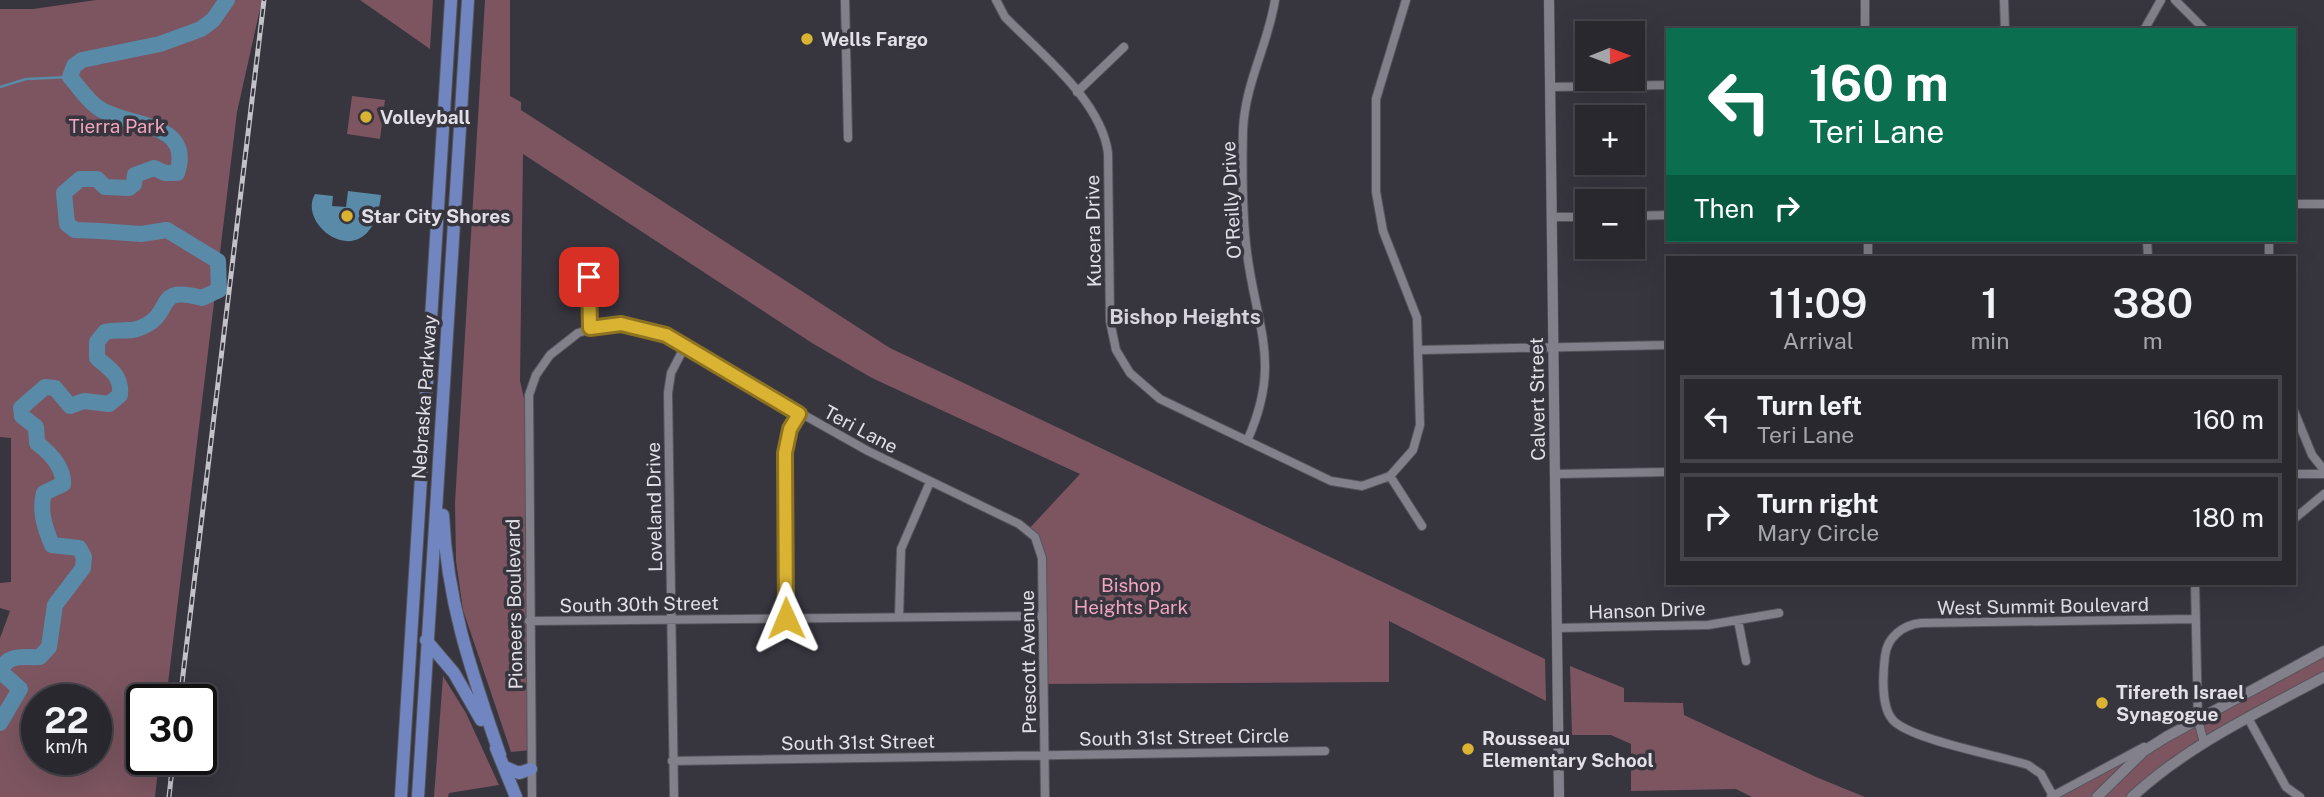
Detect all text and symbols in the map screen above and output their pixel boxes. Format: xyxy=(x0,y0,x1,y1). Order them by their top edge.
north arrow xyxy=(1575,21,1645,91)
map controls xyxy=(1575,21,1645,259)
place label: Wells Fargo xyxy=(821,28,928,50)
marker: Wells Fargo xyxy=(799,31,815,47)
text: 160 m xyxy=(1809,54,1949,112)
icon: left xyxy=(1694,56,1785,147)
button: + xyxy=(1575,105,1645,175)
place label: Volleyball xyxy=(380,106,471,128)
marker: Volleyball xyxy=(358,109,374,125)
text: Teri Lane xyxy=(1809,113,1944,150)
park label: Tierra Park xyxy=(69,115,166,137)
street label: O'Reilly Drive xyxy=(1217,141,1245,259)
street label: Kucera Drive xyxy=(1081,175,1105,287)
button: − xyxy=(1575,189,1645,259)
icon: right xyxy=(1768,189,1806,227)
text: Then xyxy=(1694,193,1754,224)
place label: Star City Shores xyxy=(361,205,510,227)
marker: Star City Shores xyxy=(339,208,355,224)
pin xyxy=(559,247,619,307)
icon: arrive xyxy=(570,258,608,296)
text: 11:09 xyxy=(1769,278,1868,327)
text: 1 xyxy=(1981,278,1999,327)
text: 380 xyxy=(2112,278,2193,327)
district label: Bishop Heights xyxy=(1109,304,1261,329)
street label: Nebraska Parkway xyxy=(407,314,441,480)
text: Arrival xyxy=(1783,327,1854,354)
text: min xyxy=(1970,327,2009,354)
text: m xyxy=(2143,327,2163,354)
street label: Calvert Street xyxy=(1525,337,1549,461)
text: Turn left xyxy=(1757,390,1862,421)
street label: Teri Lane xyxy=(820,400,902,458)
icon: left xyxy=(1698,400,1736,438)
text: 160 m xyxy=(2193,404,2264,435)
text: Teri Lane xyxy=(1757,421,1854,448)
street label: Loveland Drive xyxy=(642,442,666,572)
text: Turn right xyxy=(1757,488,1879,519)
icon: right xyxy=(1698,498,1736,536)
text: 180 m xyxy=(2192,502,2264,533)
street label: Pioneers Boulevard xyxy=(502,519,526,689)
text: Mary Circle xyxy=(1757,519,1879,546)
park label: Bishop Heights Park xyxy=(1074,574,1188,618)
position arrow xyxy=(749,581,823,655)
street label: Prescott Avenue xyxy=(1016,590,1040,734)
street label: South 30th Street xyxy=(559,592,719,616)
street label: West Summit Boulevard xyxy=(1937,593,2149,619)
street label: Hanson Drive xyxy=(1588,597,1706,623)
place label: Tifereth Israel Synagogue xyxy=(2116,681,2245,725)
speed limit sign: 30 xyxy=(126,684,217,775)
marker: Tifereth Israel Synagogue xyxy=(2094,695,2110,711)
text: 22 xyxy=(44,700,89,741)
street label: South 31st Street Circle xyxy=(1079,724,1289,750)
place label: Rousseau Elementary School xyxy=(1482,727,1654,771)
street label: South 31st Street xyxy=(781,730,935,754)
text: km/h xyxy=(45,736,88,757)
marker: Rousseau Elementary School xyxy=(1460,741,1476,757)

